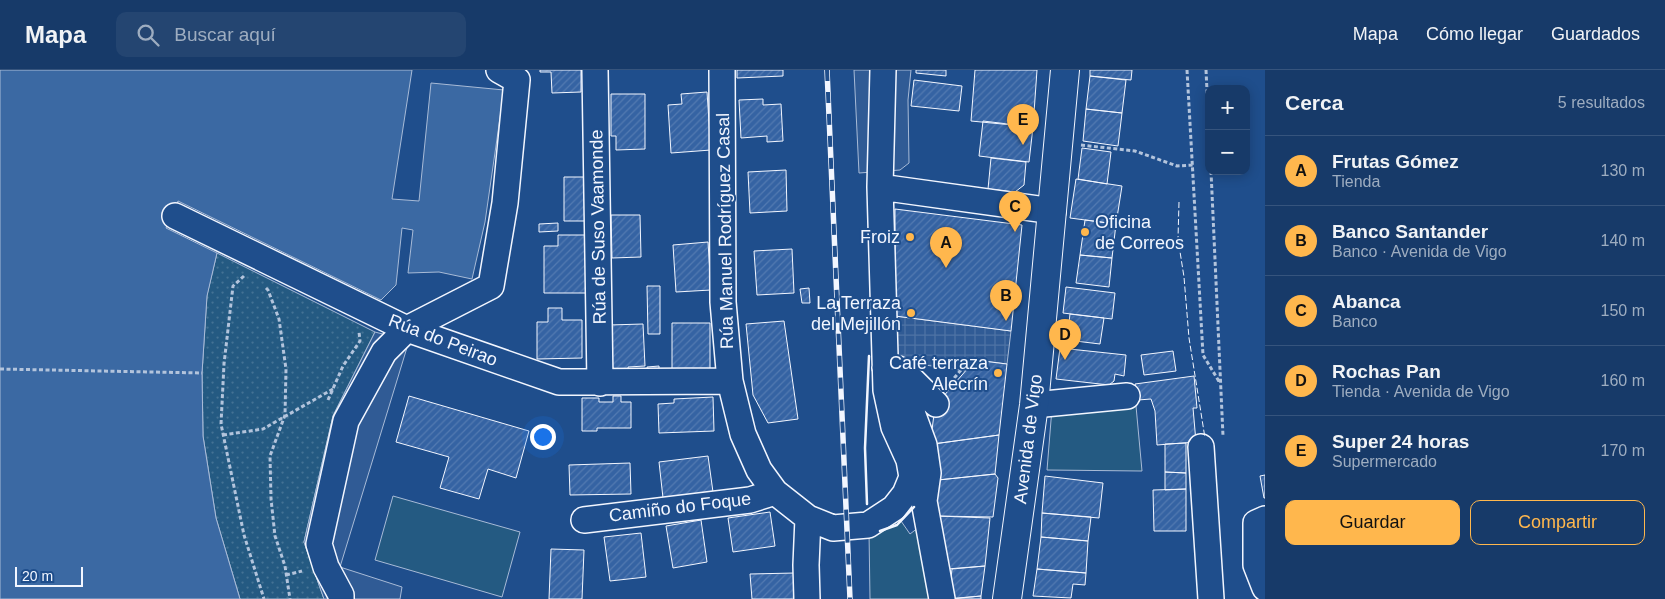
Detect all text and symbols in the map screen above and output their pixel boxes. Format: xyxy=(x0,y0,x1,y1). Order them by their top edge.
search box xyxy=(116,12,466,57)
text: Mapa xyxy=(25,21,86,48)
icon: search xyxy=(134,21,162,49)
text: Buscar aquí xyxy=(174,24,276,45)
text: Mapa xyxy=(1353,24,1398,44)
text: Cómo llegar xyxy=(1426,24,1523,44)
text: Guardados xyxy=(1551,24,1640,44)
map controls xyxy=(1205,85,1250,175)
button: + xyxy=(1205,85,1250,130)
text: Cerca xyxy=(1285,91,1343,114)
text: 5 resultados xyxy=(1558,94,1645,111)
pin: E xyxy=(1007,104,1039,145)
street label: Rúa Manuel Rodríguez Casal xyxy=(713,113,737,349)
street label: Rúa de Suso Vaamonde xyxy=(586,129,610,325)
button: − xyxy=(1205,130,1250,175)
text: Frutas Gómez xyxy=(1332,151,1459,172)
text: A xyxy=(1295,162,1307,179)
text: 130 m xyxy=(1601,162,1645,179)
text: Tienda xyxy=(1332,173,1380,190)
pin: C xyxy=(999,191,1031,232)
place label: Oficina de Correos xyxy=(1095,212,1184,253)
text: Banco Santander xyxy=(1332,221,1488,242)
marker: Oficina de Correos xyxy=(1079,226,1091,238)
place label: Froiz xyxy=(860,227,900,247)
pin: A xyxy=(930,227,962,268)
marker: Froiz xyxy=(904,231,916,243)
text: B xyxy=(1295,232,1307,249)
text: 140 m xyxy=(1601,232,1645,249)
text: Banco · Avenida de Vigo xyxy=(1332,243,1507,260)
pin: B xyxy=(990,280,1022,321)
text: Abanca xyxy=(1332,291,1401,312)
place label: La Terraza del Mejillón xyxy=(811,293,902,334)
text: C xyxy=(1295,302,1307,319)
text: 150 m xyxy=(1601,302,1645,319)
marker: La Terraza del Mejillón xyxy=(905,307,917,319)
street label: Rúa do Peirao xyxy=(386,310,500,370)
text: Banco xyxy=(1332,313,1377,330)
pin: D xyxy=(1049,319,1081,360)
place label: Café terraza Alecrín xyxy=(889,353,989,394)
text: Rochas Pan xyxy=(1332,361,1441,382)
marker: Café terraza Alecrín xyxy=(992,367,1004,379)
text: D xyxy=(1295,372,1307,389)
text: 160 m xyxy=(1601,372,1645,389)
street label: Avenida de Vigo xyxy=(1010,373,1046,505)
text: Tienda · Avenida de Vigo xyxy=(1332,383,1510,400)
your location xyxy=(530,424,556,450)
text: Super 24 horas xyxy=(1332,431,1469,452)
text: E xyxy=(1296,442,1306,459)
text: 170 m xyxy=(1601,442,1645,459)
text: Supermercado xyxy=(1332,453,1437,470)
street label: Camiño do Foque xyxy=(608,488,752,526)
button: Guardar xyxy=(1285,500,1460,545)
button: Compartir xyxy=(1470,500,1645,545)
scale bar xyxy=(15,564,82,587)
text: 20 m xyxy=(22,568,53,584)

